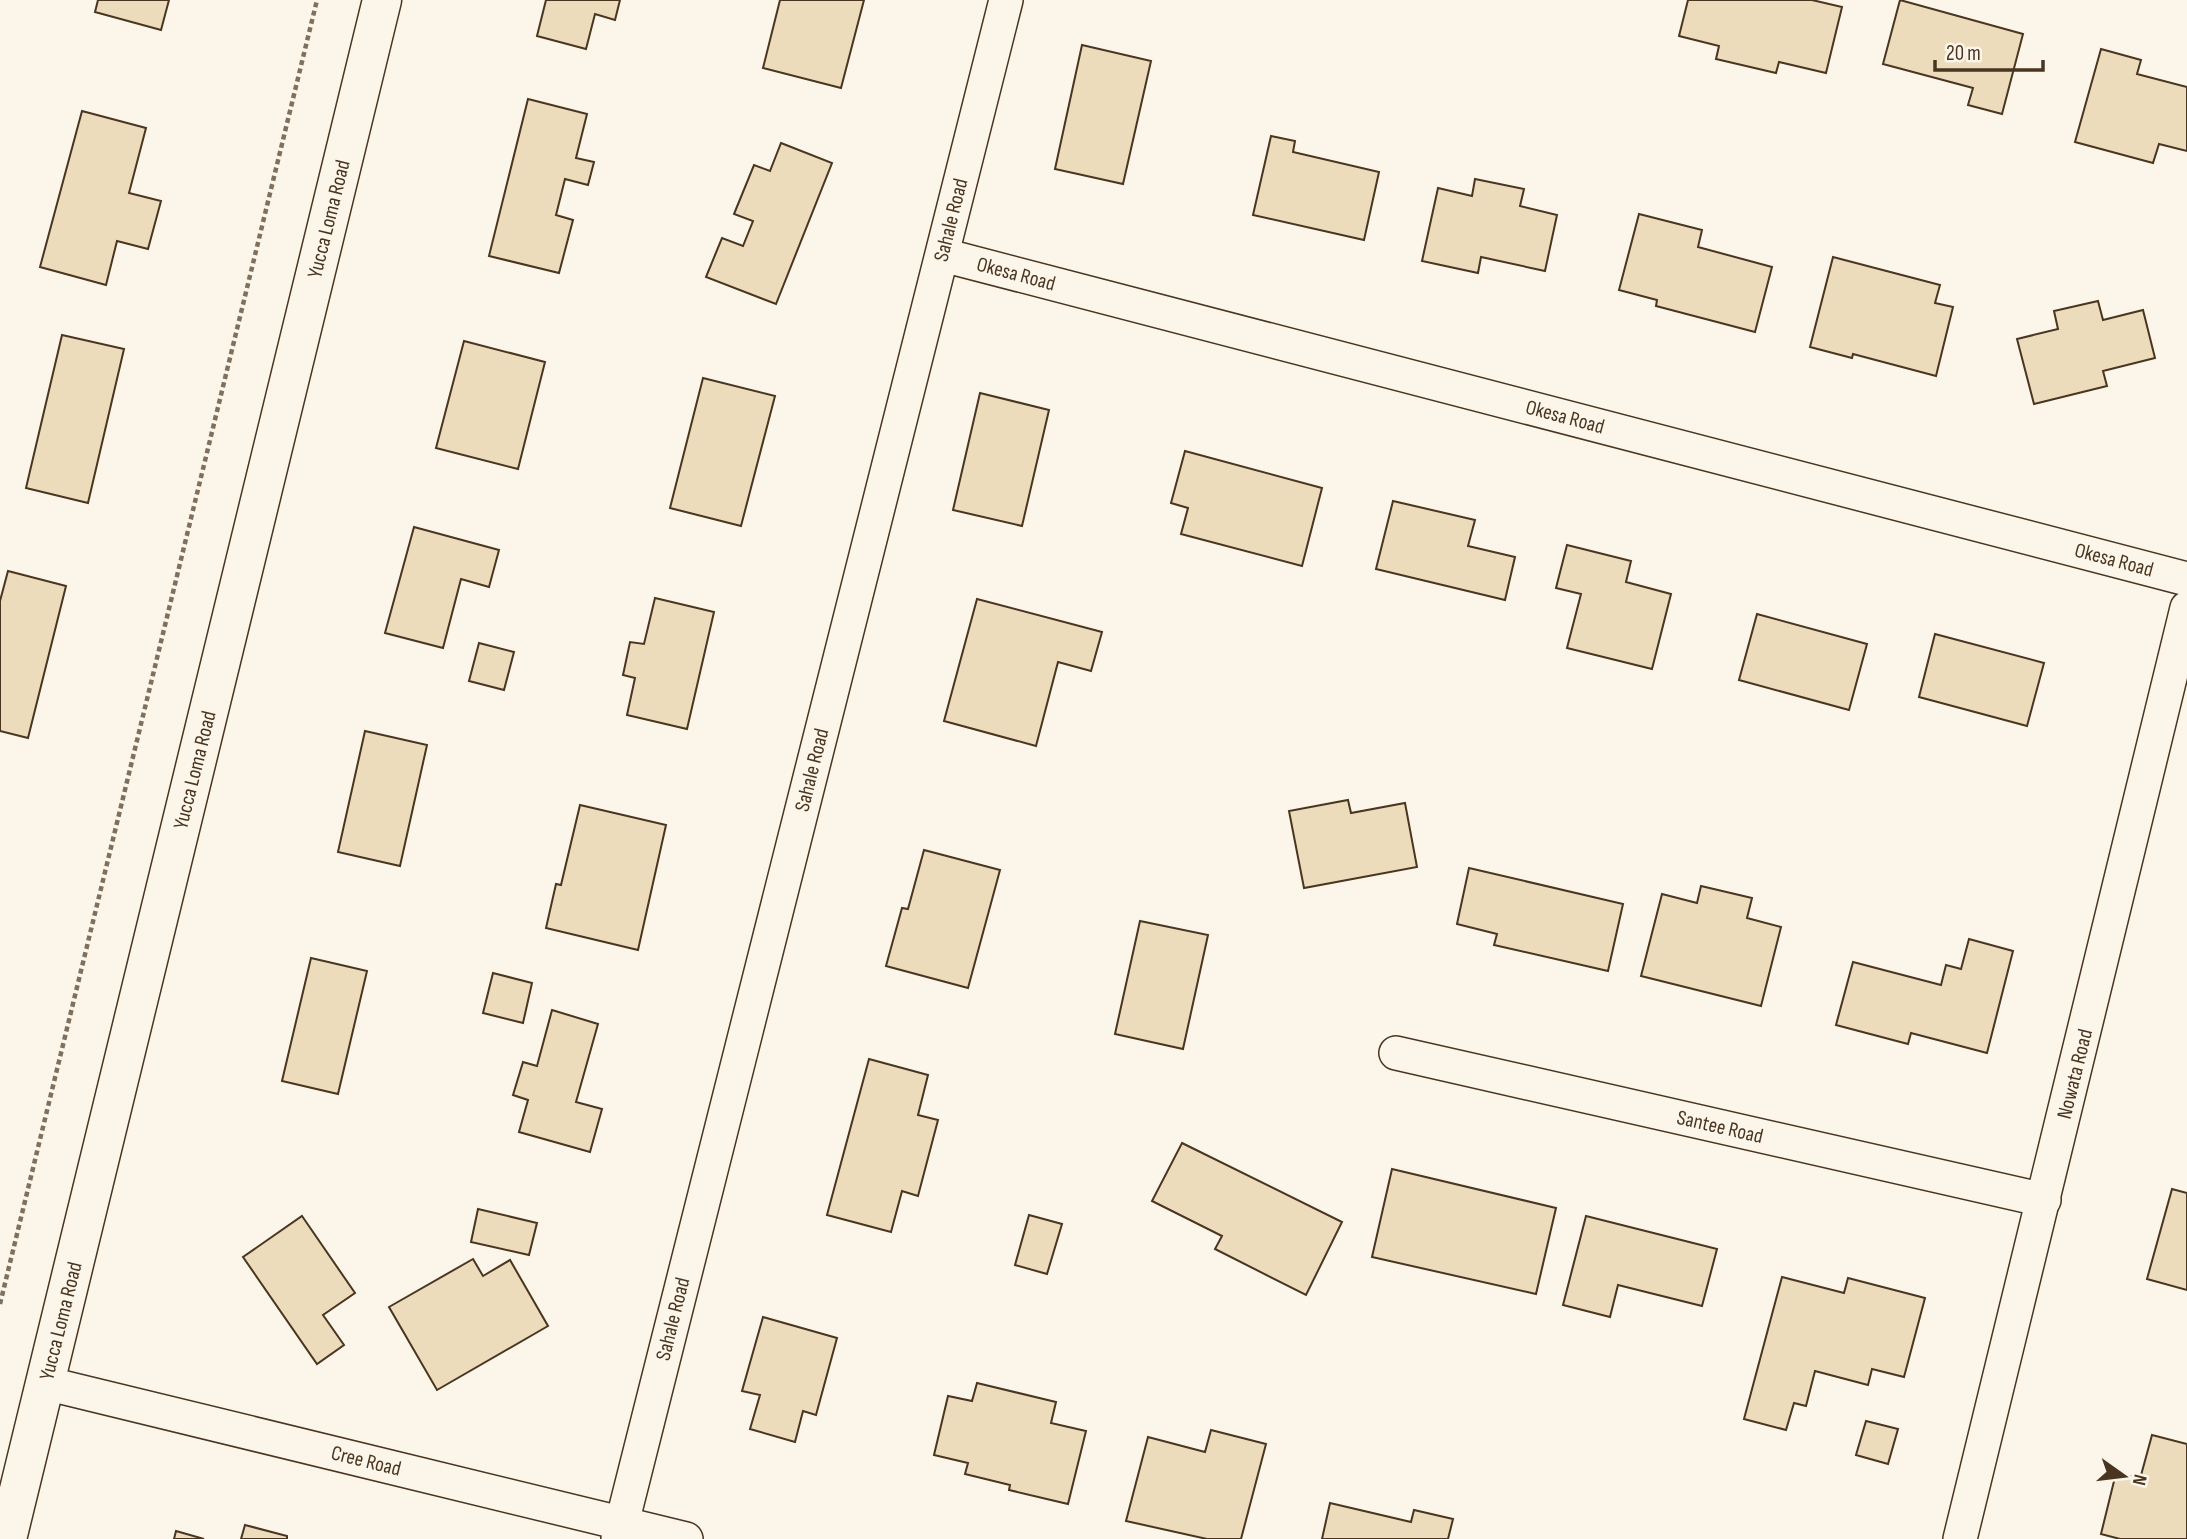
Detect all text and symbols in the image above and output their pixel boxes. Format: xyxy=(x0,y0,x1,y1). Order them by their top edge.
scale bar xyxy=(1935,28,2044,72)
text: 20 m xyxy=(1946,41,1981,66)
street label: Yucca Loma Road xyxy=(302,157,356,281)
street label: Sahale Road xyxy=(929,176,973,264)
street label: Okesa Road xyxy=(974,252,1058,296)
street label: Okesa Road xyxy=(1523,395,1607,439)
street label: Okesa Road xyxy=(2072,538,2156,582)
street label: Yucca Loma Road xyxy=(168,708,222,832)
street label: Sahale Road xyxy=(790,726,834,814)
street label: Nowata Road xyxy=(2052,1027,2098,1121)
street label: Santee Road xyxy=(1674,1105,1766,1149)
street label: Yucca Loma Road xyxy=(34,1259,88,1383)
street label: Sahale Road xyxy=(651,1275,695,1363)
street label: Cree Road xyxy=(329,1440,403,1482)
north arrow xyxy=(2089,1441,2159,1511)
text: N xyxy=(2127,1472,2151,1487)

